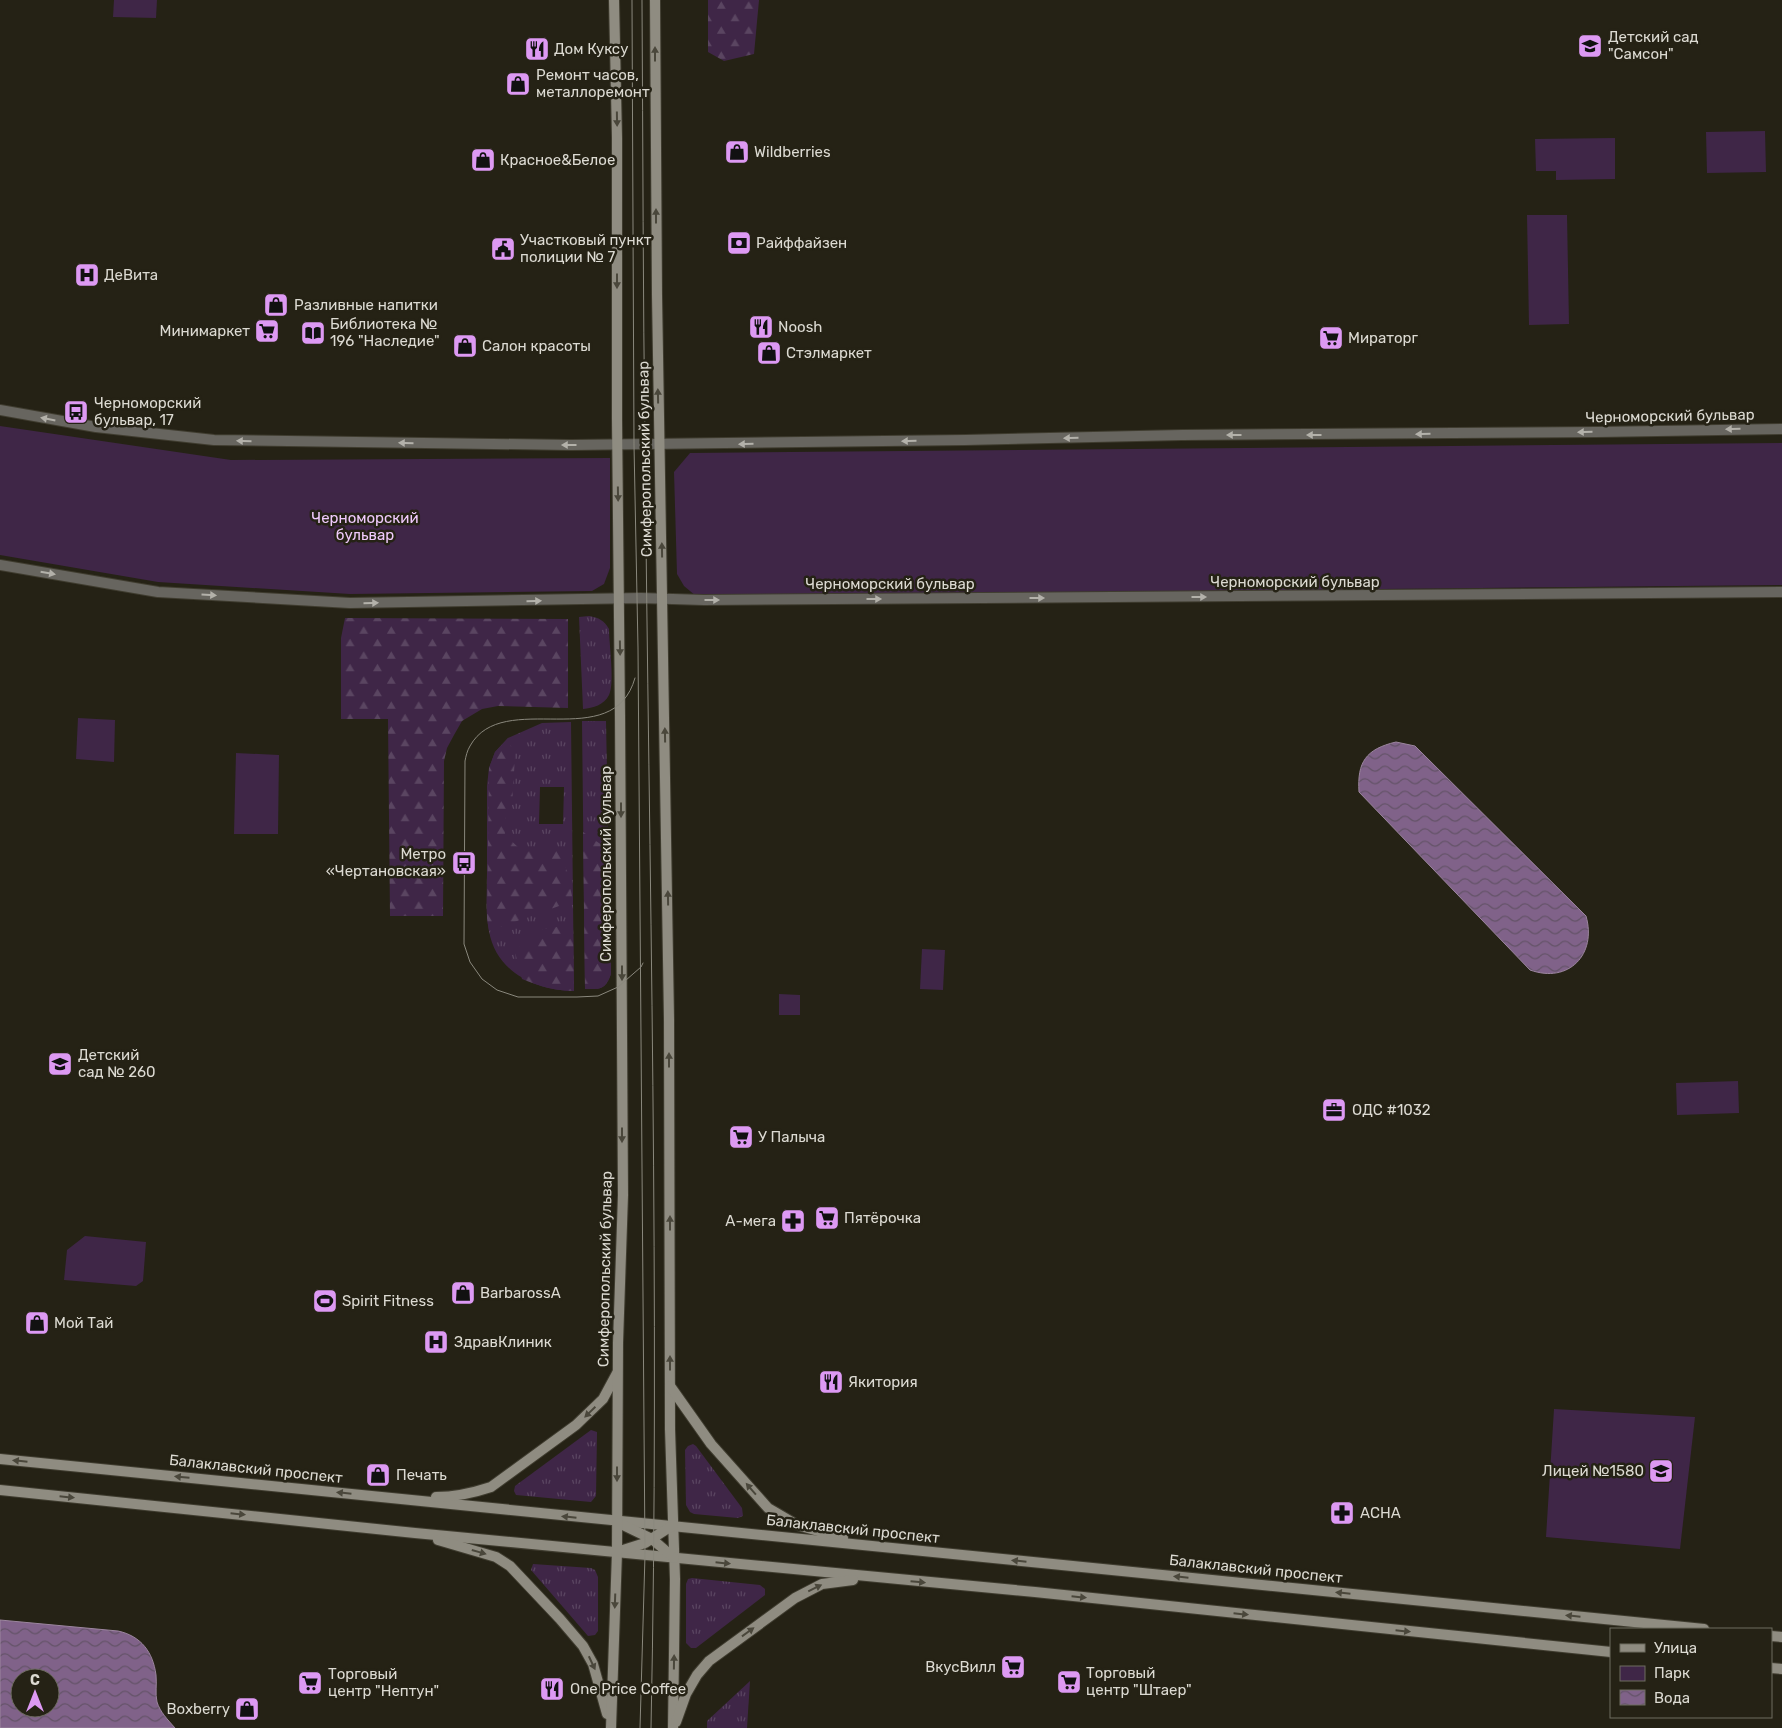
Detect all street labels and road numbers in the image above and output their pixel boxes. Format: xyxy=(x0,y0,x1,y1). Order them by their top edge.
street label: Симферопольский бульвар xyxy=(634,361,656,557)
street label: Черноморский бульвар xyxy=(1585,406,1755,426)
street label: Черноморский бульвар xyxy=(1210,573,1380,591)
street label: Черноморский бульвар xyxy=(805,575,975,593)
street label: Симферопольский бульвар xyxy=(597,766,615,962)
street label: Симферопольский бульвар xyxy=(594,1171,616,1367)
street label: Балаклавский проспект xyxy=(168,1451,344,1487)
street label: Балаклавский проспект xyxy=(765,1511,941,1547)
street label: Балаклавский проспект xyxy=(1168,1551,1344,1587)

